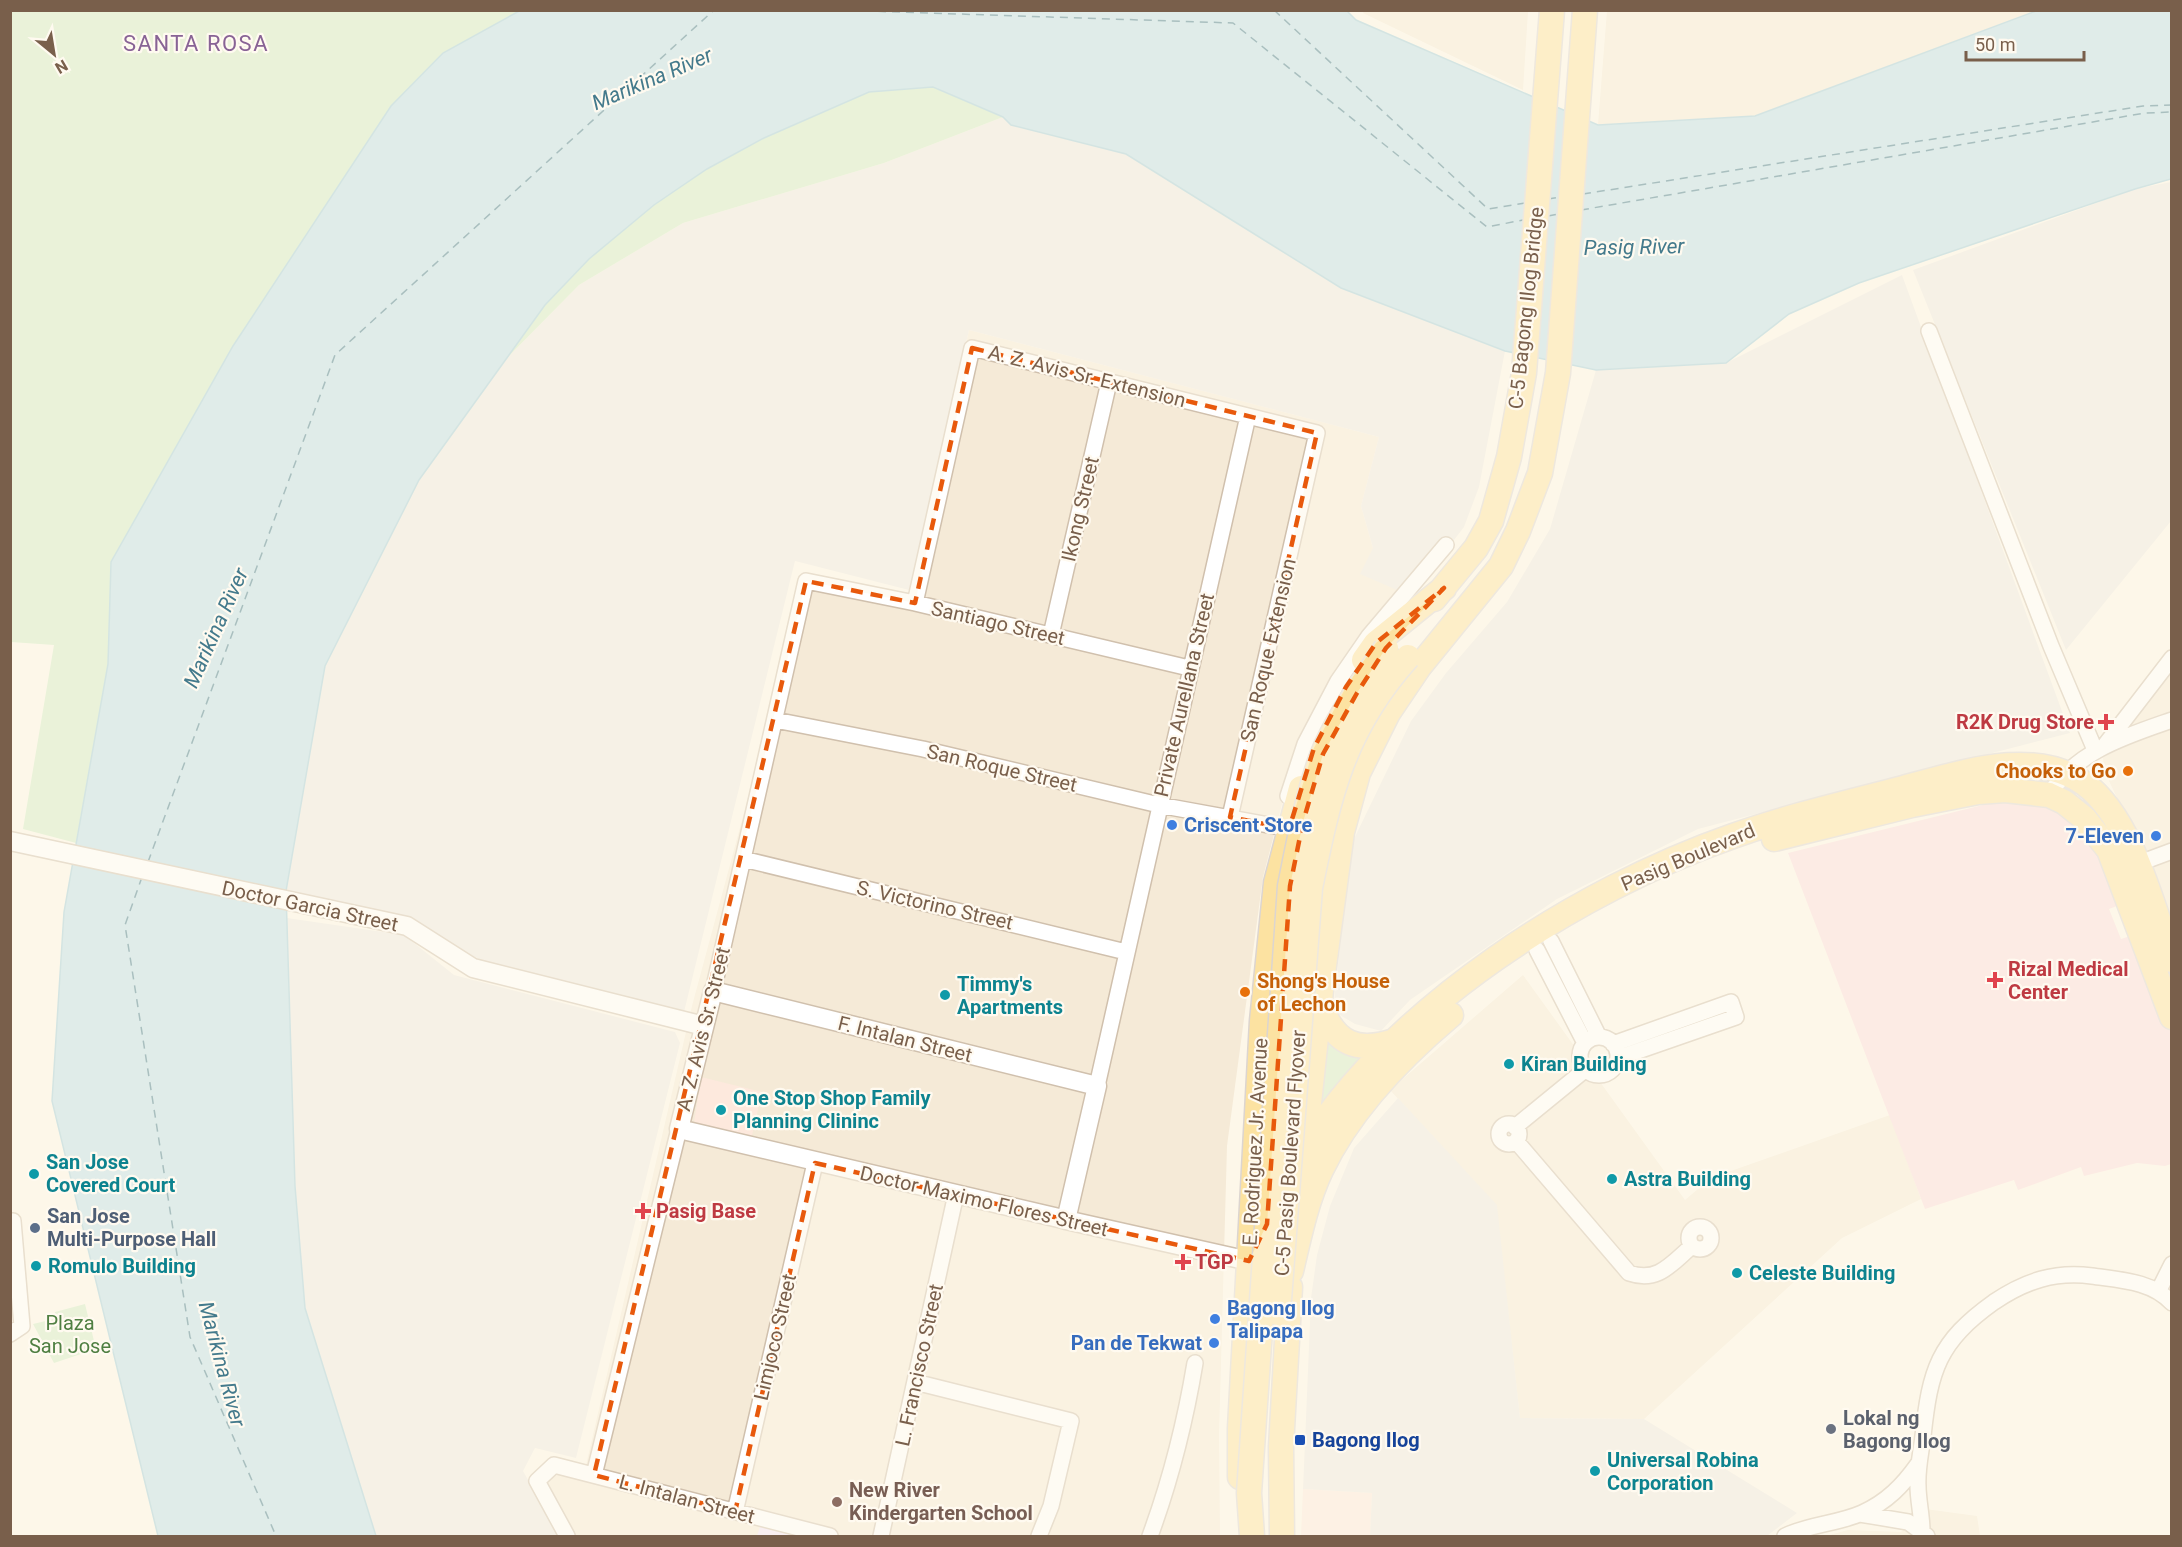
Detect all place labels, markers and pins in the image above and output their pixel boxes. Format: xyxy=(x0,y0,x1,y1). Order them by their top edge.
place label: R2K Drug Store xyxy=(1956,710,2094,734)
marker: R2K Drug Store xyxy=(2099,715,2113,729)
place label: Chooks to Go xyxy=(1996,759,2116,783)
marker: Chooks to Go xyxy=(2121,764,2135,778)
place label: Criscent Store xyxy=(1184,813,1312,837)
marker: Criscent Store xyxy=(1165,818,1179,832)
place label: 7-Eleven xyxy=(2065,824,2144,848)
marker: 7-Eleven xyxy=(2149,829,2163,843)
place label: Rizal Medical Center xyxy=(2008,957,2129,1004)
place label: Shong's House of Lechon xyxy=(1257,969,1390,1016)
marker: Rizal Medical Center xyxy=(1986,971,2004,989)
place label: Timmy's Apartments xyxy=(957,972,1063,1019)
marker: Shong's House of Lechon xyxy=(1238,985,1252,999)
marker: Timmy's Apartments xyxy=(938,988,952,1002)
place label: Kiran Building xyxy=(1521,1052,1647,1076)
marker: Kiran Building xyxy=(1502,1057,1516,1071)
place label: One Stop Shop Family Planning Clininc xyxy=(733,1086,931,1133)
marker: One Stop Shop Family Planning Clininc xyxy=(714,1103,728,1117)
place label: San Jose Covered Court xyxy=(46,1150,176,1197)
marker: San Jose Covered Court xyxy=(27,1167,41,1181)
place label: Astra Building xyxy=(1624,1167,1751,1191)
marker: Astra Building xyxy=(1605,1172,1619,1186)
place label: Pasig Base xyxy=(656,1199,756,1223)
marker: Pasig Base xyxy=(634,1202,652,1220)
place label: San Jose Multi-Purpose Hall xyxy=(47,1204,216,1251)
marker: San Jose Multi-Purpose Hall xyxy=(28,1221,42,1235)
place label: TGP xyxy=(1195,1250,1234,1274)
place label: Romulo Building xyxy=(48,1254,196,1278)
marker: TGP xyxy=(1176,1255,1190,1269)
marker: Romulo Building xyxy=(29,1259,43,1273)
place label: Celeste Building xyxy=(1749,1261,1896,1285)
marker: Celeste Building xyxy=(1730,1266,1744,1280)
place label: Bagong Ilog Talipapa xyxy=(1227,1296,1335,1343)
marker: Bagong Ilog Talipapa xyxy=(1208,1312,1222,1326)
place label: Pan de Tekwat xyxy=(1071,1331,1202,1355)
marker: Pan de Tekwat xyxy=(1207,1336,1221,1350)
place label: Lokal ng Bagong Ilog xyxy=(1843,1406,1951,1453)
marker: Lokal ng Bagong Ilog xyxy=(1824,1422,1838,1436)
place label: Bagong Ilog xyxy=(1312,1428,1420,1452)
marker: Bagong Ilog xyxy=(1293,1433,1307,1447)
place label: Universal Robina Corporation xyxy=(1607,1448,1759,1495)
marker: Universal Robina Corporation xyxy=(1588,1464,1602,1478)
place label: New River Kindergarten School xyxy=(849,1478,1033,1525)
marker: New River Kindergarten School xyxy=(830,1495,844,1509)

